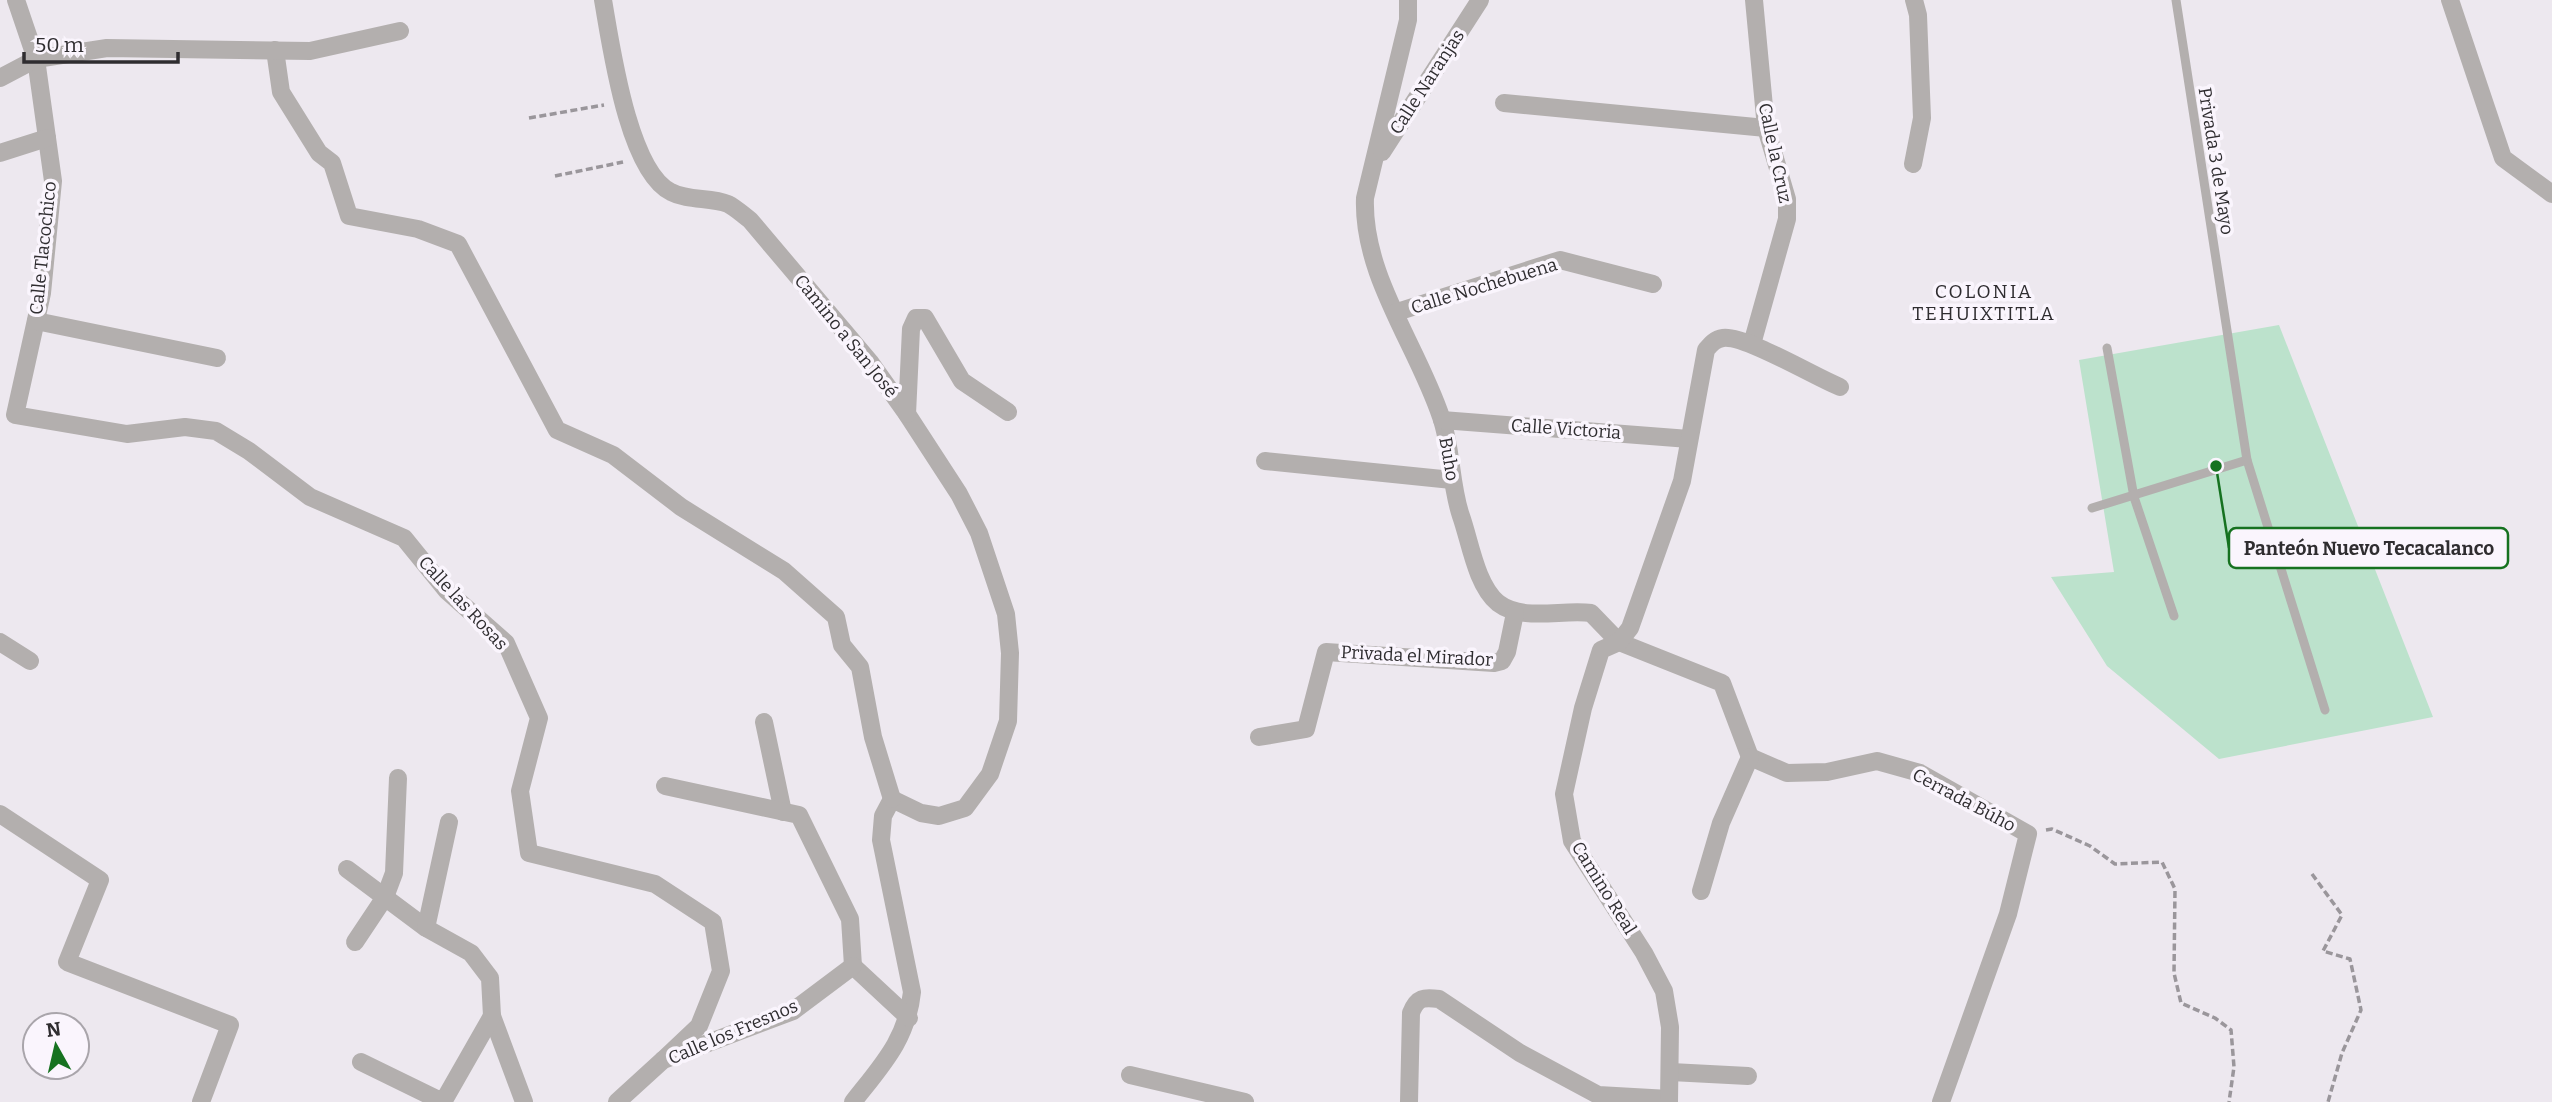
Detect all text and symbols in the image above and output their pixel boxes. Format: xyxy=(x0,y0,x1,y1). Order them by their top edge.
scale bar xyxy=(24,21,178,65)
street label: Calle Naranjas xyxy=(1385,25,1469,139)
text: 50 m xyxy=(35,32,84,58)
street label: Privada 3 de Mayo xyxy=(2194,86,2238,236)
street label: Calle la Cruz xyxy=(1754,101,1796,205)
street label: Calle Tlacochico xyxy=(25,180,61,316)
street label: Calle Nochebuena xyxy=(1408,253,1560,319)
street label: Camino a San José xyxy=(790,270,902,402)
district label: COLONIA TEHUIXTITLA xyxy=(1912,280,2056,325)
street label: Calle Victoria xyxy=(1510,414,1622,444)
street label: Buho xyxy=(1434,435,1464,483)
callout: Panteón Nuevo Tecacalanco xyxy=(2229,528,2508,568)
text: Panteón Nuevo Tecacalanco xyxy=(2244,537,2494,560)
street label: Calle las Rosas xyxy=(414,551,512,655)
street label: Privada el Mirador xyxy=(1340,641,1494,671)
street label: Cerrada Búho xyxy=(1909,764,2019,836)
street label: Camino Real xyxy=(1567,838,1641,938)
street label: Calle los Fresnos xyxy=(665,995,801,1069)
north arrow xyxy=(21,1011,91,1081)
text: N xyxy=(45,1017,63,1042)

